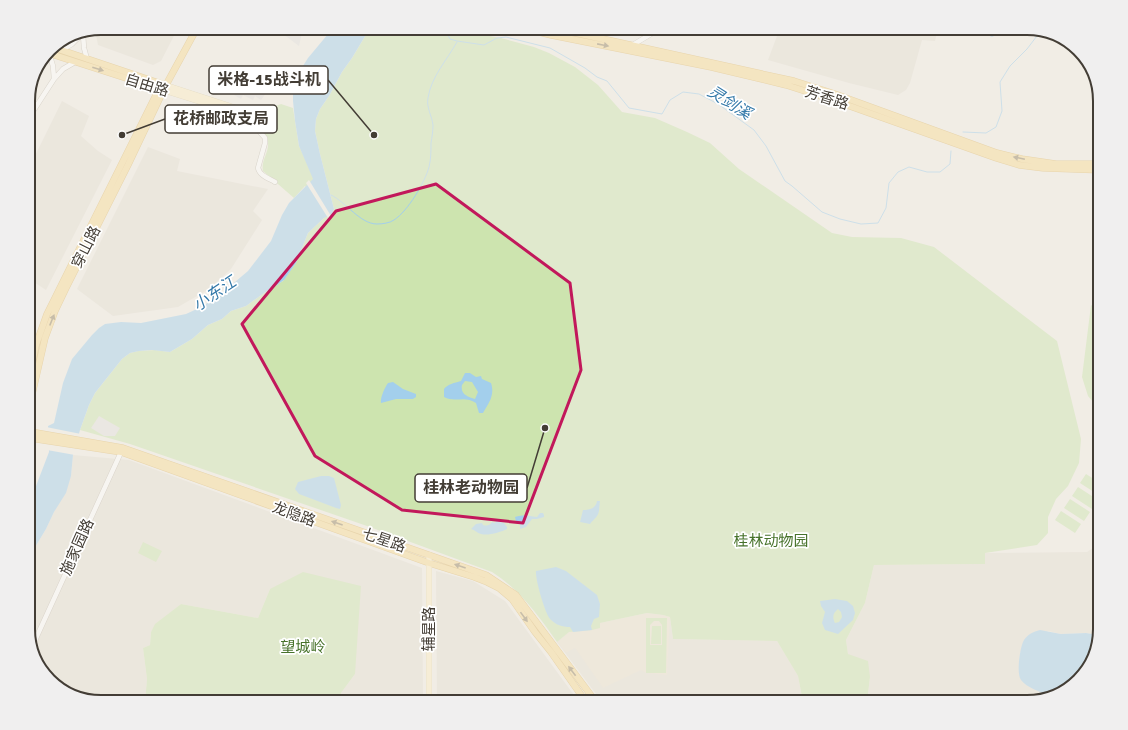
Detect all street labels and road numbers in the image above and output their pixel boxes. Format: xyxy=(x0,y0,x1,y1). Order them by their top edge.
street label: 自由路 xyxy=(123,70,171,100)
street label: 芳香路 xyxy=(803,82,851,114)
street label: 穿山路 xyxy=(68,223,104,271)
street label: 龙隐路 xyxy=(270,498,318,530)
street label: 施家园路 xyxy=(57,516,97,578)
street label: 七星路 xyxy=(360,524,408,556)
street label: 辅星路 xyxy=(420,606,438,652)

